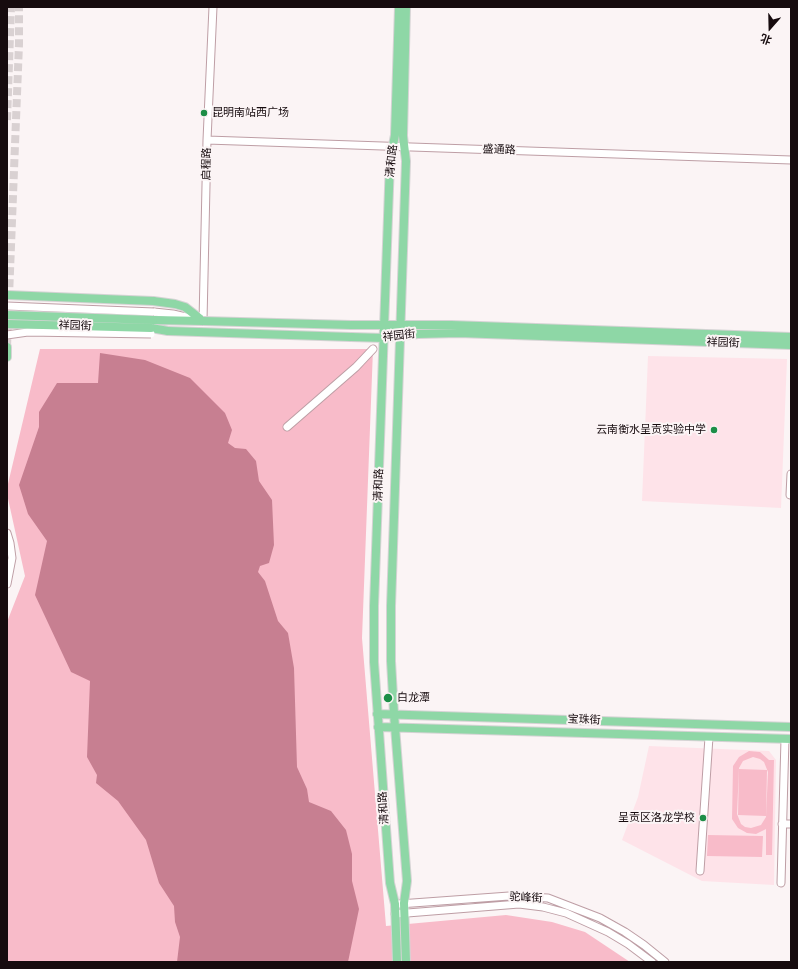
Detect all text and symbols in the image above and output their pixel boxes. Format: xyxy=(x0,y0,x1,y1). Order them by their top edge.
north arrow xyxy=(750,8,790,48)
text: 北 xyxy=(758,31,773,48)
place label: 昆明南站西广场 xyxy=(212,106,289,120)
marker: 昆明南站西广场 xyxy=(199,108,209,118)
street label: 盛通路 xyxy=(482,143,516,157)
street label: 清和路 xyxy=(384,144,400,178)
street label: 启程路 xyxy=(200,147,214,181)
street label: 祥园街 xyxy=(58,319,92,333)
street label: 祥园街 xyxy=(382,328,416,344)
street label: 祥园街 xyxy=(706,336,740,350)
place label: 云南衡水呈贡实验中学 xyxy=(596,423,706,437)
marker: 云南衡水呈贡实验中学 xyxy=(709,425,719,435)
street label: 清和路 xyxy=(372,468,386,502)
place label: 白龙潭 xyxy=(397,691,430,705)
marker: 白龙潭 xyxy=(382,692,394,704)
street label: 宝珠街 xyxy=(567,713,601,727)
street label: 清和路 xyxy=(376,791,392,825)
place label: 呈贡区洛龙学校 xyxy=(618,811,695,825)
marker: 呈贡区洛龙学校 xyxy=(698,813,708,823)
street label: 驼峰街 xyxy=(509,891,543,905)

